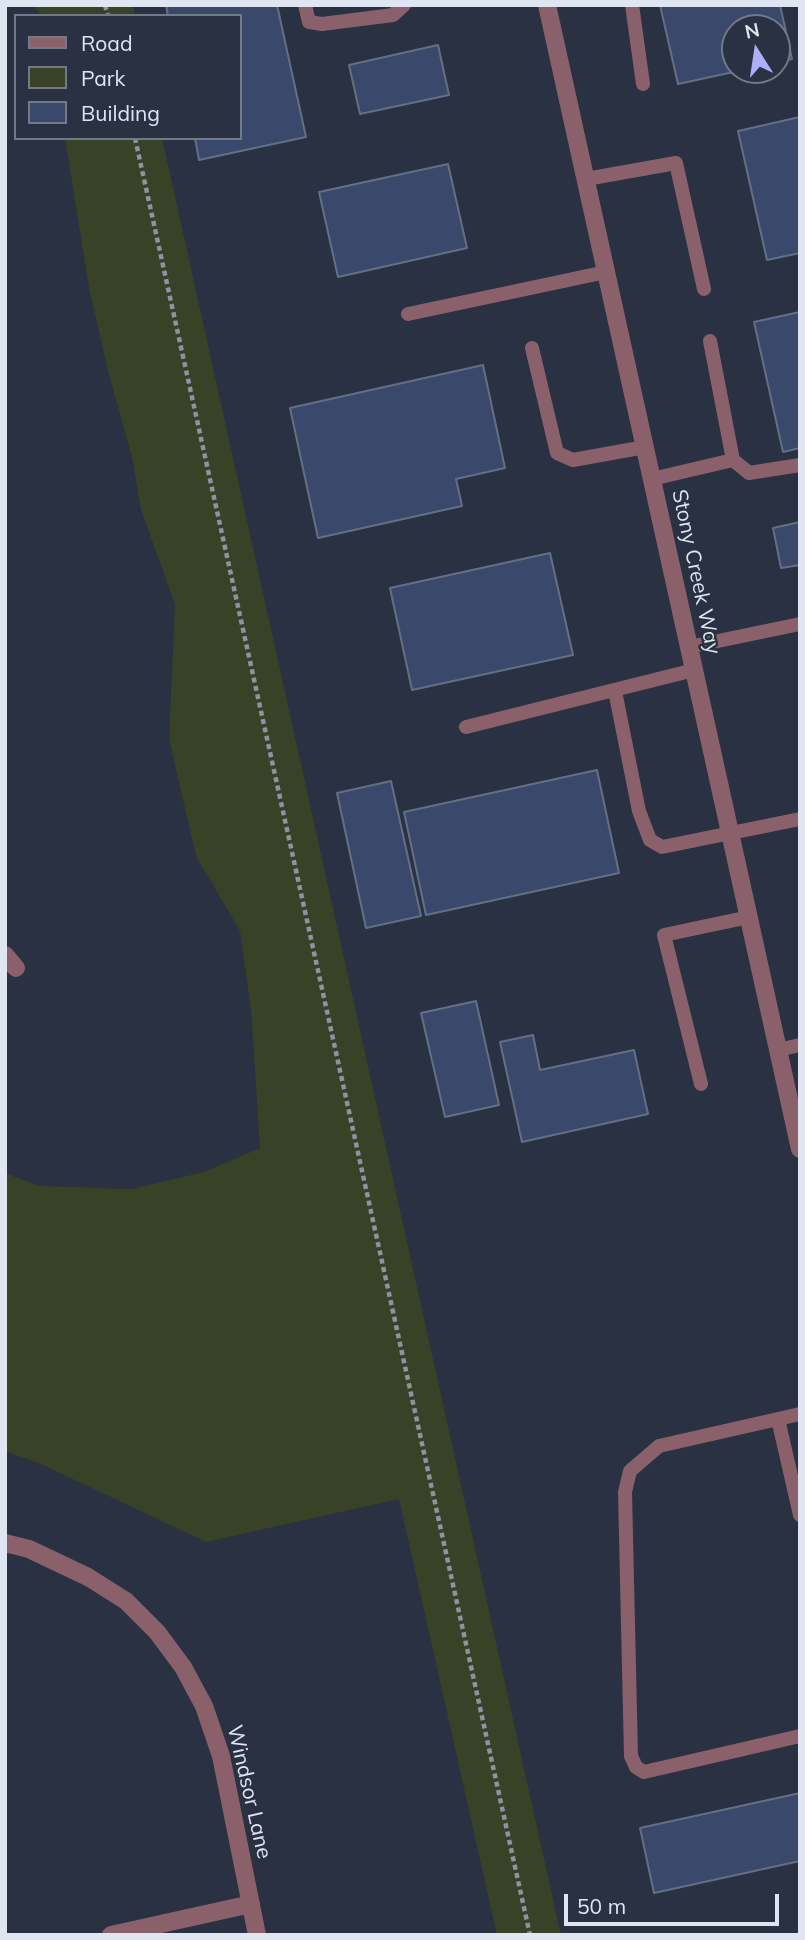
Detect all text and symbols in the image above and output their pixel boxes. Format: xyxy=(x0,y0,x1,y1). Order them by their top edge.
legend xyxy=(14,14,242,140)
north arrow xyxy=(721,14,791,84)
text: N xyxy=(743,17,762,44)
text: Road xyxy=(81,30,132,56)
text: Park xyxy=(81,65,125,91)
text: Building xyxy=(81,100,160,126)
street label: Stony Creek Way xyxy=(666,487,726,657)
street label: Windsor Lane xyxy=(221,1723,277,1861)
scale bar xyxy=(567,1881,782,1925)
text: 50 m xyxy=(577,1893,626,1919)

